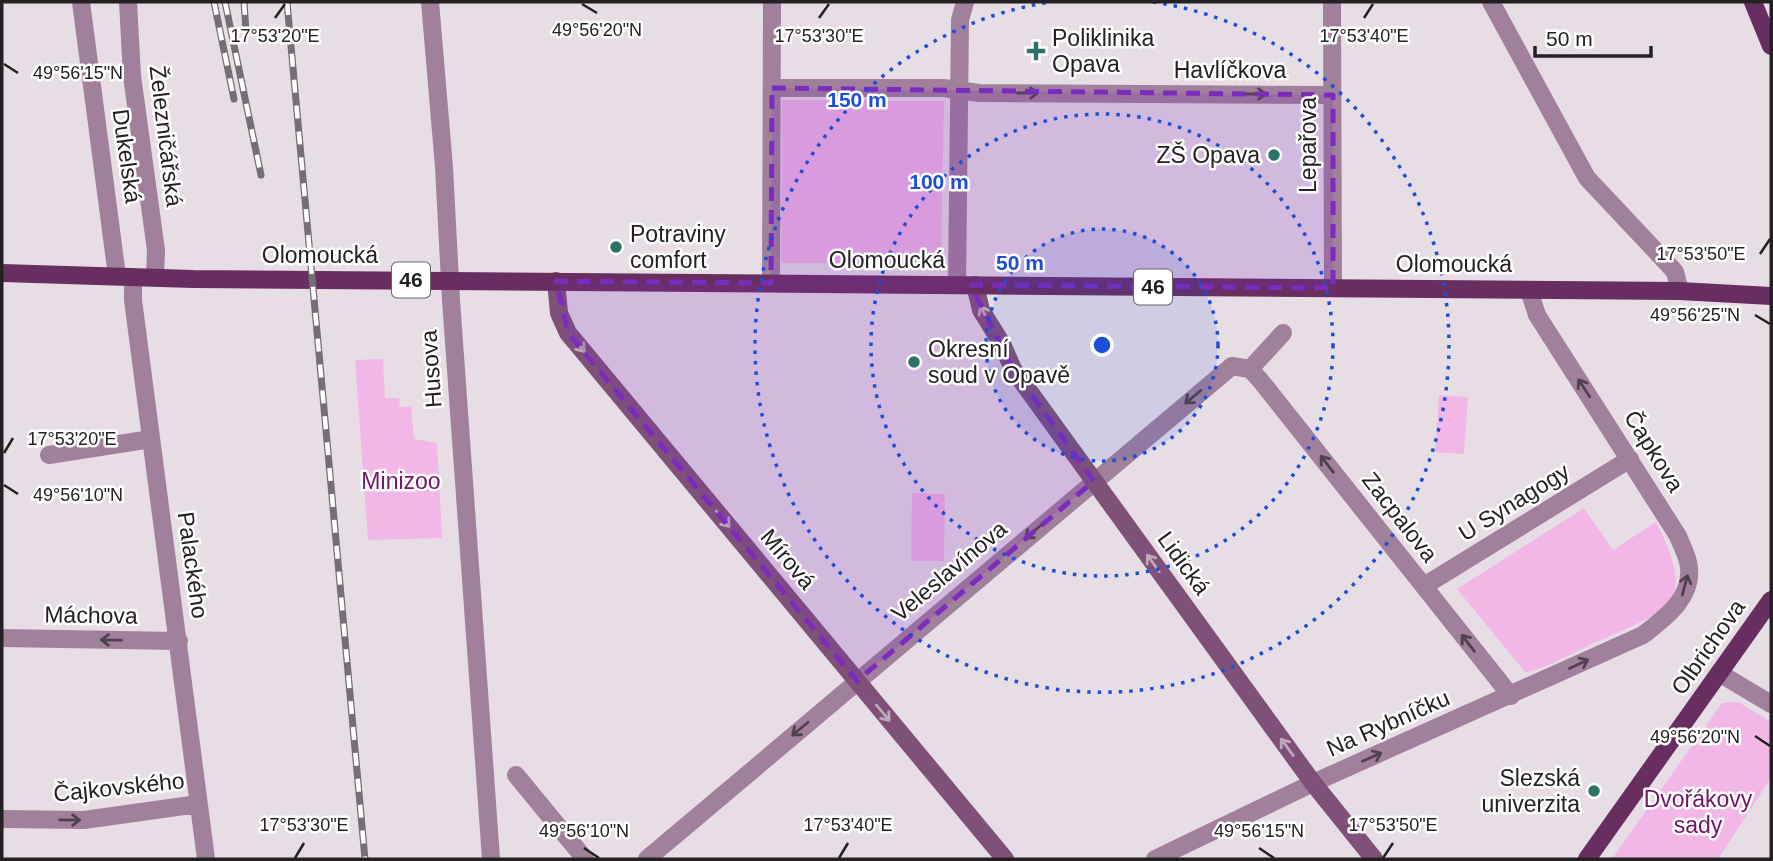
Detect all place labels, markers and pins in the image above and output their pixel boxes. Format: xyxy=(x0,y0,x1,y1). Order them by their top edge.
place label: Poliklinika Opava xyxy=(1052,25,1154,77)
marker: Poliklinika Opava xyxy=(1026,41,1046,61)
place label: ZŠ Opava xyxy=(1156,141,1260,168)
marker: ZŠ Opava xyxy=(1266,147,1282,163)
place label: Potraviny comfort xyxy=(630,221,726,273)
marker: Potraviny comfort xyxy=(608,239,624,255)
centre of rings xyxy=(1090,333,1114,357)
place label: Okresní soud v Opavě xyxy=(928,336,1070,388)
marker: Okresní soud v Opavě xyxy=(906,354,922,370)
place label: Slezská univerzita xyxy=(1482,765,1580,817)
marker: Slezská univerzita xyxy=(1586,783,1602,799)

